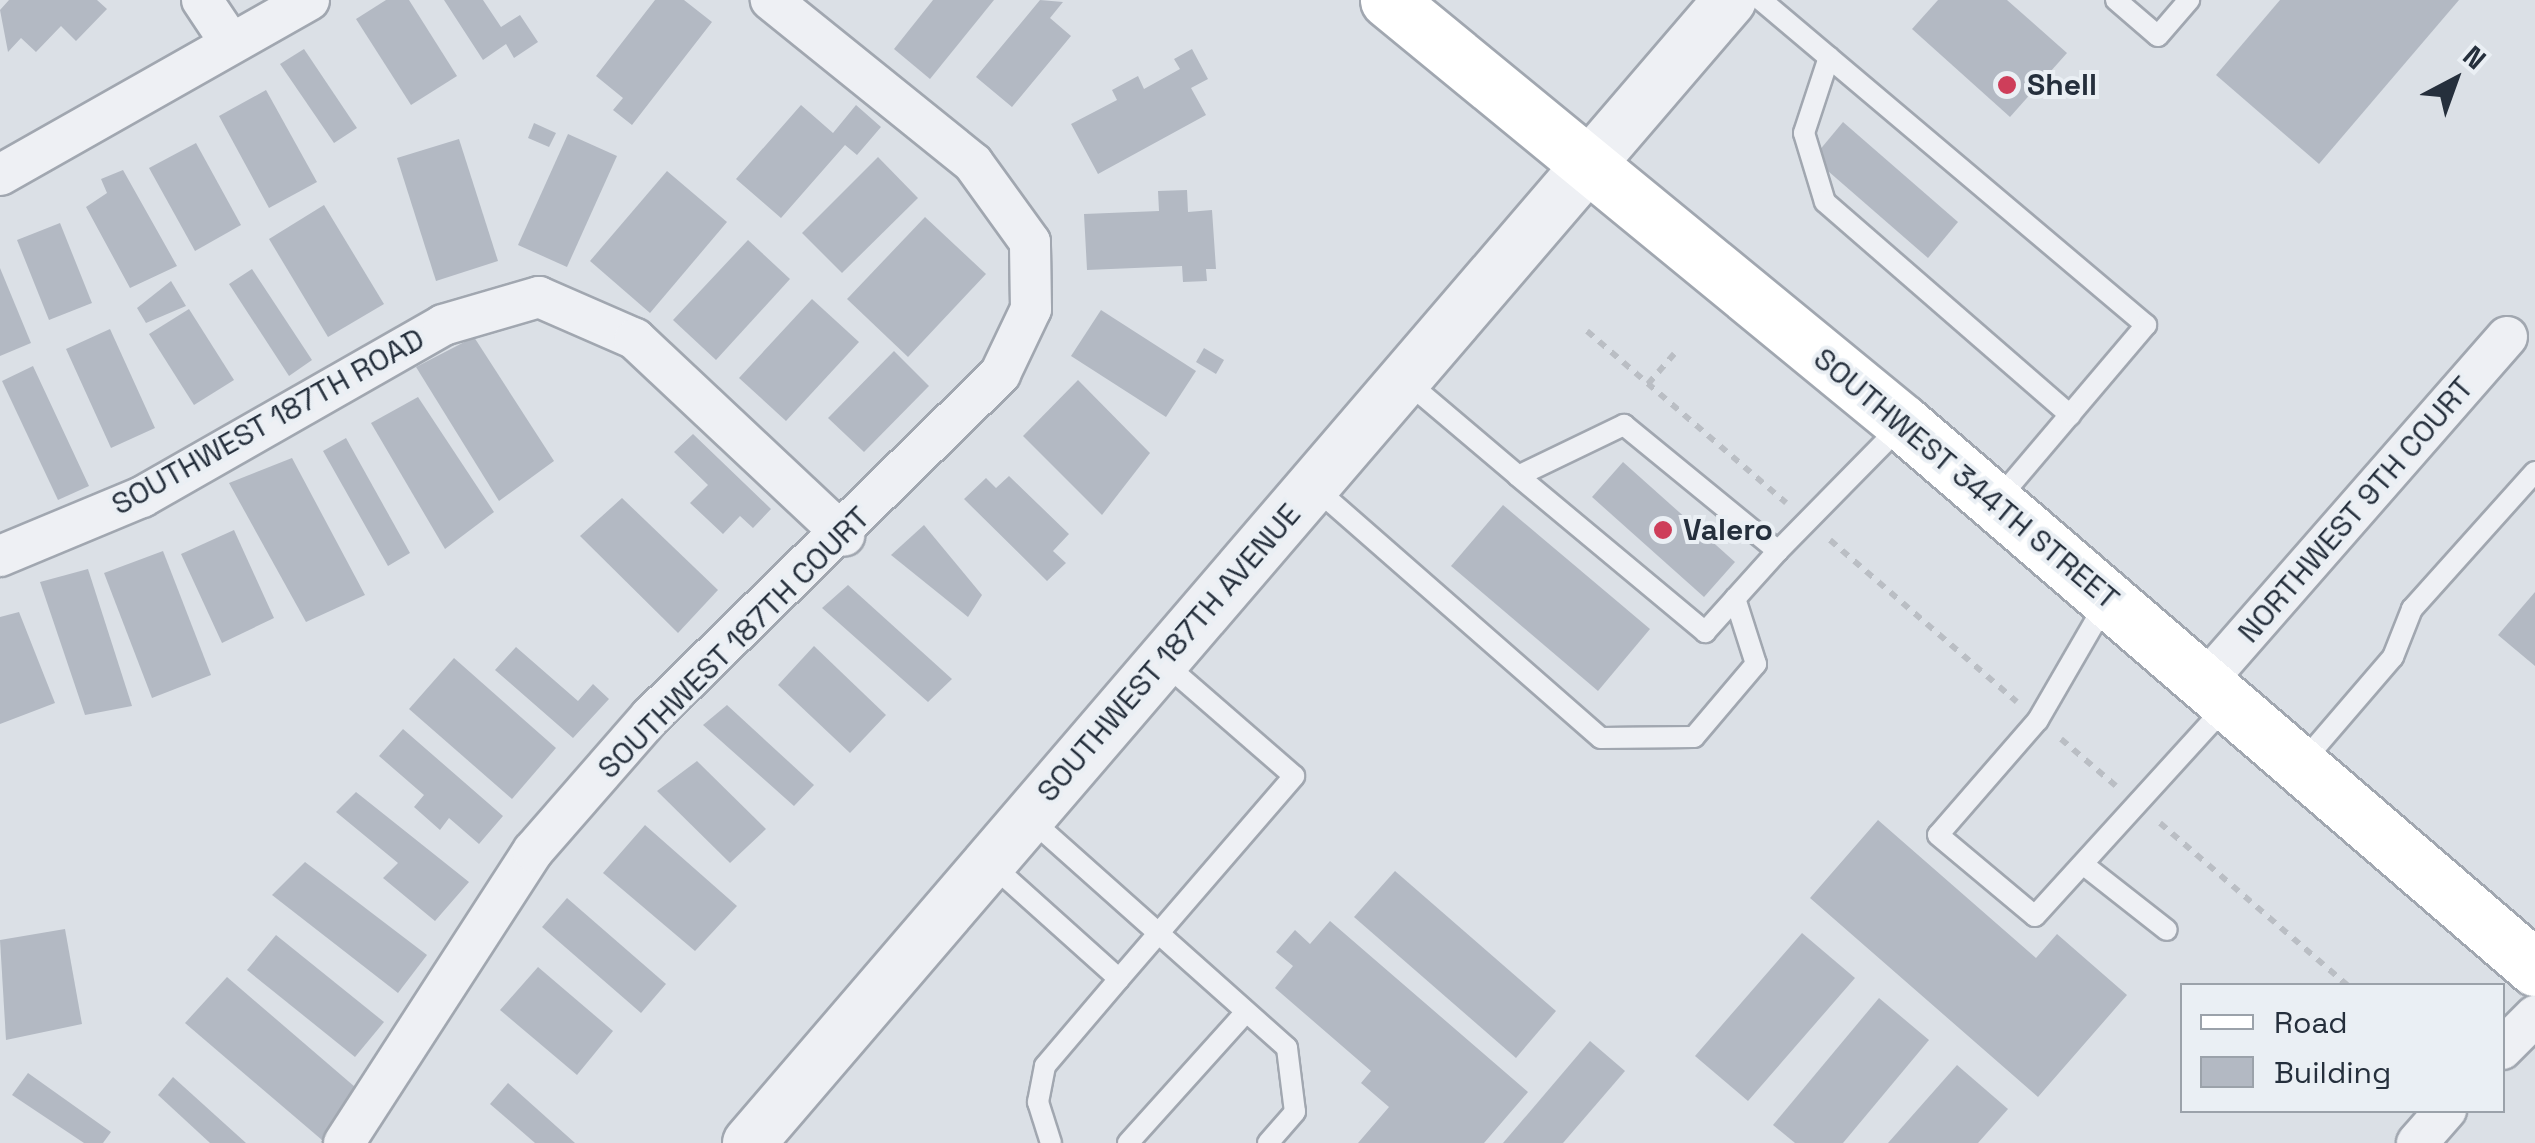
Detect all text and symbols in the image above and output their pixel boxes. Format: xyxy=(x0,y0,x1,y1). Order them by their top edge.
north arrow xyxy=(2405,30,2505,130)
text: N xyxy=(2456,38,2494,77)
place label: Shell xyxy=(2027,67,2097,103)
marker: Shell xyxy=(1996,74,2018,96)
street label: SOUTHWEST 187TH ROAD xyxy=(105,321,431,523)
street label: SOUTHWEST 344TH STREET xyxy=(1806,341,2126,617)
street label: NORTHWEST 9TH COURT xyxy=(2231,370,2481,650)
street label: SOUTHWEST 187TH AVENUE xyxy=(1029,496,1309,810)
street label: SOUTHWEST 187TH COURT xyxy=(590,499,878,787)
place label: Valero xyxy=(1683,512,1773,548)
marker: Valero xyxy=(1652,519,1674,541)
legend xyxy=(2180,983,2505,1113)
text: Road xyxy=(2274,1003,2348,1042)
text: Building xyxy=(2274,1053,2391,1092)

